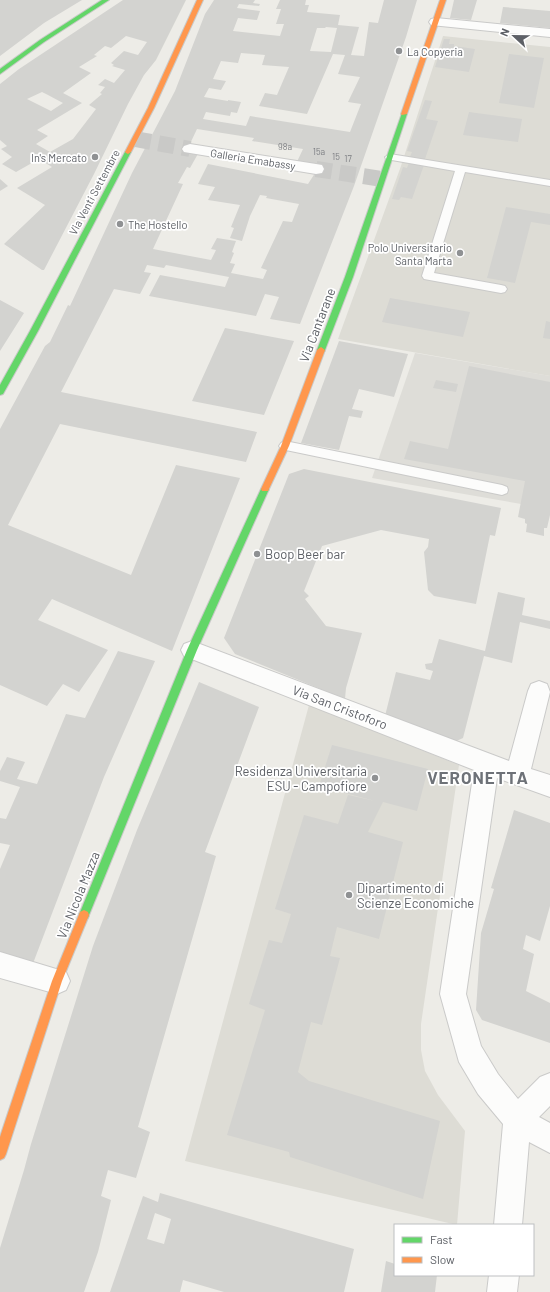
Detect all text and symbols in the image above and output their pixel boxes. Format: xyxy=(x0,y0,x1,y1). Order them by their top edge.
north arrow xyxy=(494,16,534,56)
text: N xyxy=(497,26,512,38)
place label: La Copyeria xyxy=(407,45,463,58)
marker: La Copyeria xyxy=(394,46,404,56)
house number: 98a xyxy=(278,141,292,152)
street label: Galleria Emabassy xyxy=(210,146,296,172)
house number: 15a xyxy=(313,146,325,157)
street label: Via Venti Settembre xyxy=(66,147,122,237)
place label: In's Mercato xyxy=(31,151,87,164)
house number: 15 xyxy=(332,151,340,162)
marker: In's Mercato xyxy=(90,152,100,162)
house number: 17 xyxy=(344,153,352,164)
place label: The Hostello xyxy=(128,218,187,231)
marker: The Hostello xyxy=(115,219,125,229)
place label: Polo Universitario Santa Marta xyxy=(368,241,452,267)
marker: Polo Universitario Santa Marta xyxy=(455,248,465,258)
street label: Via Cantarane xyxy=(296,286,339,364)
place label: Boop Beer bar xyxy=(265,546,345,562)
marker: Boop Beer bar xyxy=(252,549,262,559)
street label: Via San Cristoforo xyxy=(290,682,390,732)
place label: Residenza Universitaria ESU - Campofiore xyxy=(235,763,367,794)
district label: VERONETTA xyxy=(427,767,529,787)
marker: Residenza Universitaria ESU - Campofiore xyxy=(370,773,380,783)
street label: Via Nicola Mazza xyxy=(53,849,103,941)
place label: Dipartimento di Scienze Economiche xyxy=(357,880,474,911)
marker: Dipartimento di Scienze Economiche xyxy=(344,890,354,900)
legend xyxy=(394,1224,534,1276)
text: Fast xyxy=(430,1232,453,1246)
text: Slow xyxy=(430,1252,455,1266)

